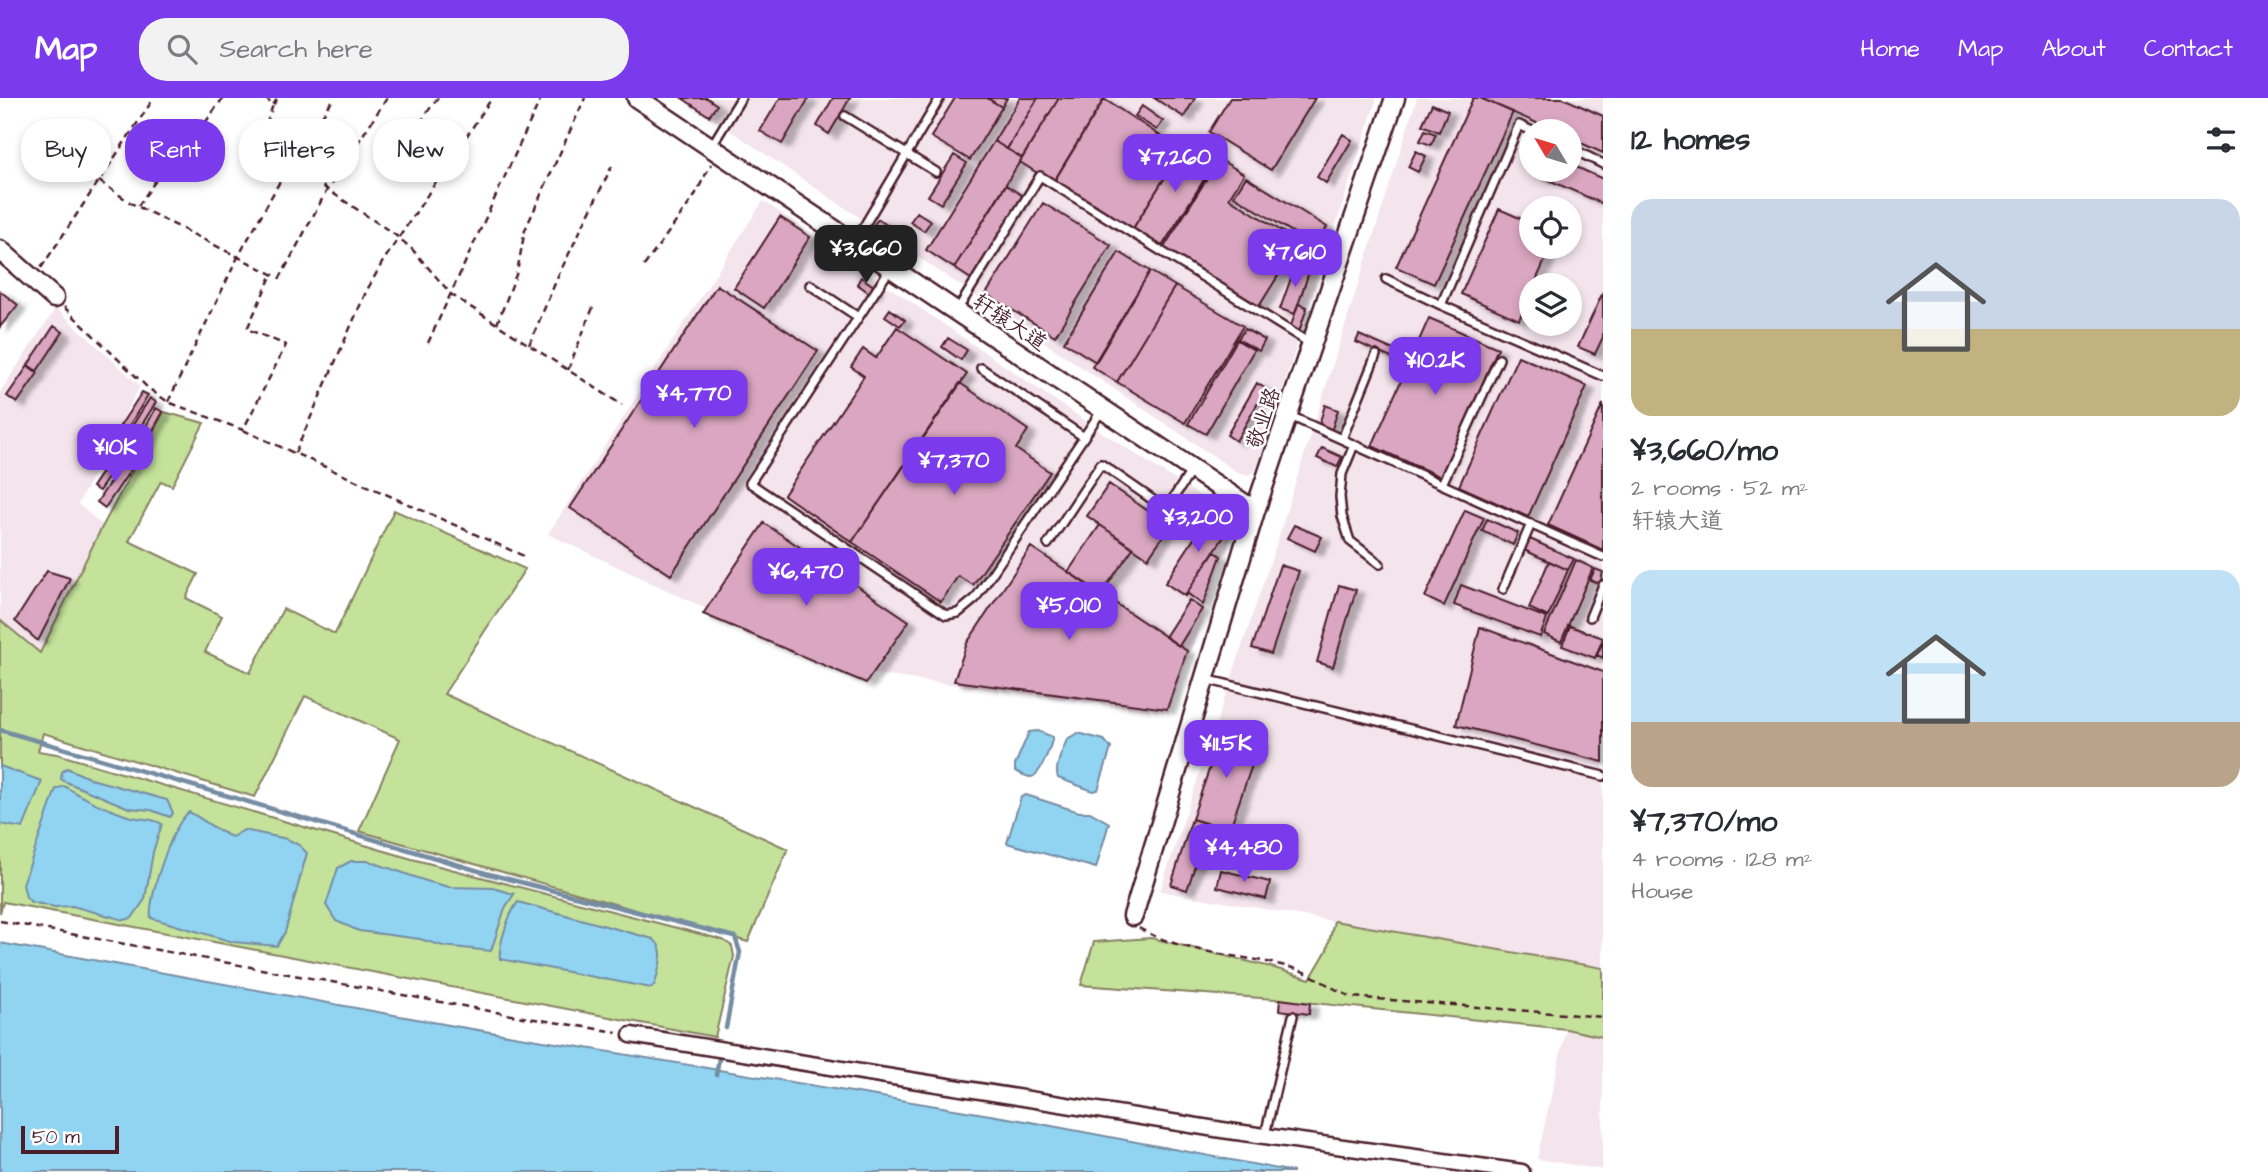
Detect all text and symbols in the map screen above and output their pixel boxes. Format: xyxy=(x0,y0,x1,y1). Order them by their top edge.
search box xyxy=(139,18,629,81)
text: Map xyxy=(35,26,97,72)
icon: search xyxy=(163,30,201,68)
text: Search here xyxy=(219,31,373,67)
text: Home xyxy=(1860,32,1920,66)
text: Map xyxy=(1958,32,2003,66)
text: About xyxy=(2041,32,2106,66)
text: Contact xyxy=(2144,32,2233,66)
chip: Buy xyxy=(21,119,111,182)
chip: Rent xyxy=(125,119,225,182)
chip: Filters xyxy=(239,119,359,182)
chip: New xyxy=(373,119,469,182)
north arrow xyxy=(1519,119,1582,182)
map controls xyxy=(1519,119,1582,336)
text: 12 homes xyxy=(1631,119,1750,161)
icon: filters xyxy=(2202,121,2240,159)
pin: ¥7,260 xyxy=(1118,134,1232,194)
text: ¥7,260 xyxy=(1139,141,1211,173)
button: locate xyxy=(1519,196,1582,259)
pin: ¥3,660 xyxy=(809,226,923,285)
pin: ¥7,610 xyxy=(1238,230,1352,289)
text: ¥3,660 xyxy=(830,232,902,264)
text: ¥7,610 xyxy=(1264,236,1326,268)
icon: home xyxy=(1873,244,1999,370)
button: layers xyxy=(1519,273,1582,336)
street label: 轩辕大道 xyxy=(967,287,1053,358)
pin: ¥10.2K xyxy=(1378,338,1492,397)
text: ¥10.2K xyxy=(1405,344,1465,376)
pin: ¥4,770 xyxy=(637,370,751,430)
text: ¥4,770 xyxy=(657,377,731,409)
street label: 敬业路 xyxy=(1240,384,1287,453)
pin: ¥10K xyxy=(74,424,156,484)
text: ¥3,660/mo xyxy=(1631,430,1778,472)
text: ¥10K xyxy=(93,431,137,463)
pin: ¥7,370 xyxy=(897,438,1011,497)
text: ¥7,370 xyxy=(919,444,989,476)
text: 2 rooms · 52 m² xyxy=(1631,472,1808,504)
pin: ¥3,200 xyxy=(1141,494,1255,554)
text: ¥3,200 xyxy=(1163,501,1233,533)
text: 轩辕大道 xyxy=(1631,505,1723,537)
pin: ¥6,470 xyxy=(749,548,863,608)
text: ¥6,470 xyxy=(768,555,844,587)
pin: ¥5,010 xyxy=(1012,582,1126,642)
text: ¥5,010 xyxy=(1037,589,1101,621)
icon: home xyxy=(1873,616,1999,742)
pin: ¥11.5K xyxy=(1169,720,1283,780)
text: ¥11.5K xyxy=(1200,727,1252,759)
text: ¥7,370/mo xyxy=(1631,801,1777,843)
pin: ¥4,480 xyxy=(1187,824,1301,884)
text: ¥4,480 xyxy=(1205,831,1283,863)
text: 4 rooms · 128 m² xyxy=(1631,843,1812,875)
text: House xyxy=(1631,875,1694,907)
scale bar xyxy=(21,1123,119,1155)
text: 50 m xyxy=(32,1124,80,1151)

